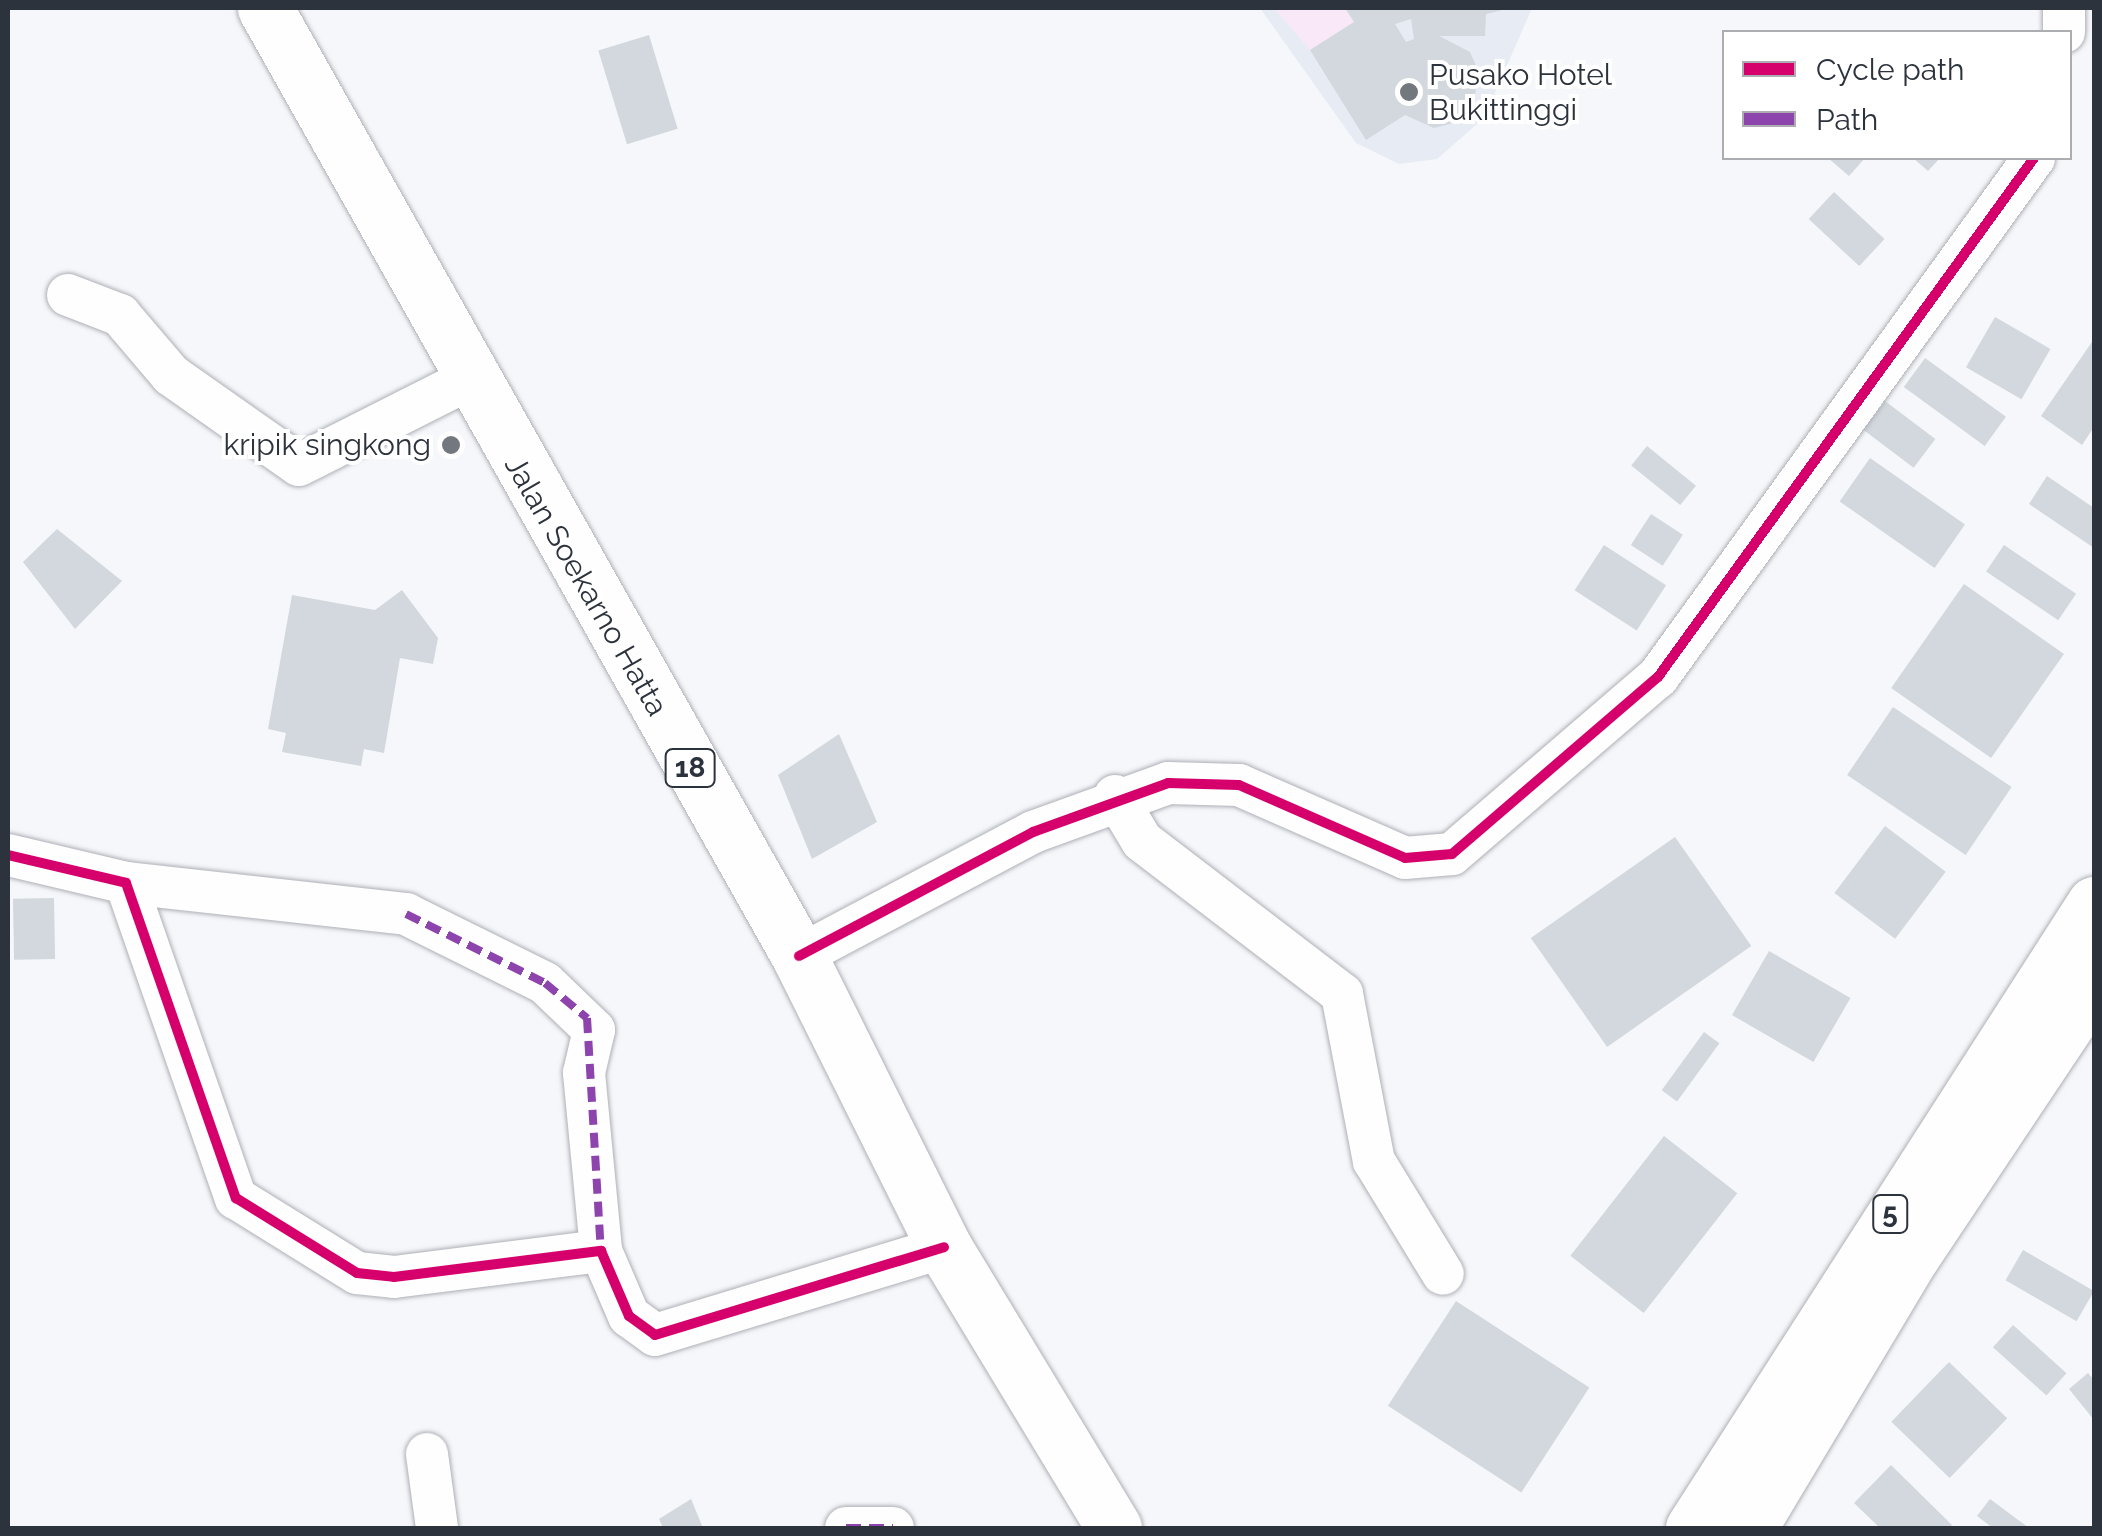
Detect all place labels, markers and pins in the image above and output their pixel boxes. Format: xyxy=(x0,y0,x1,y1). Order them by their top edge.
place label: Pusako Hotel Bukittinggi xyxy=(1429,57,1612,128)
marker: Pusako Hotel Bukittinggi xyxy=(1398,81,1420,103)
place label: kripik singkong xyxy=(223,427,431,463)
marker: kripik singkong xyxy=(440,434,462,456)

